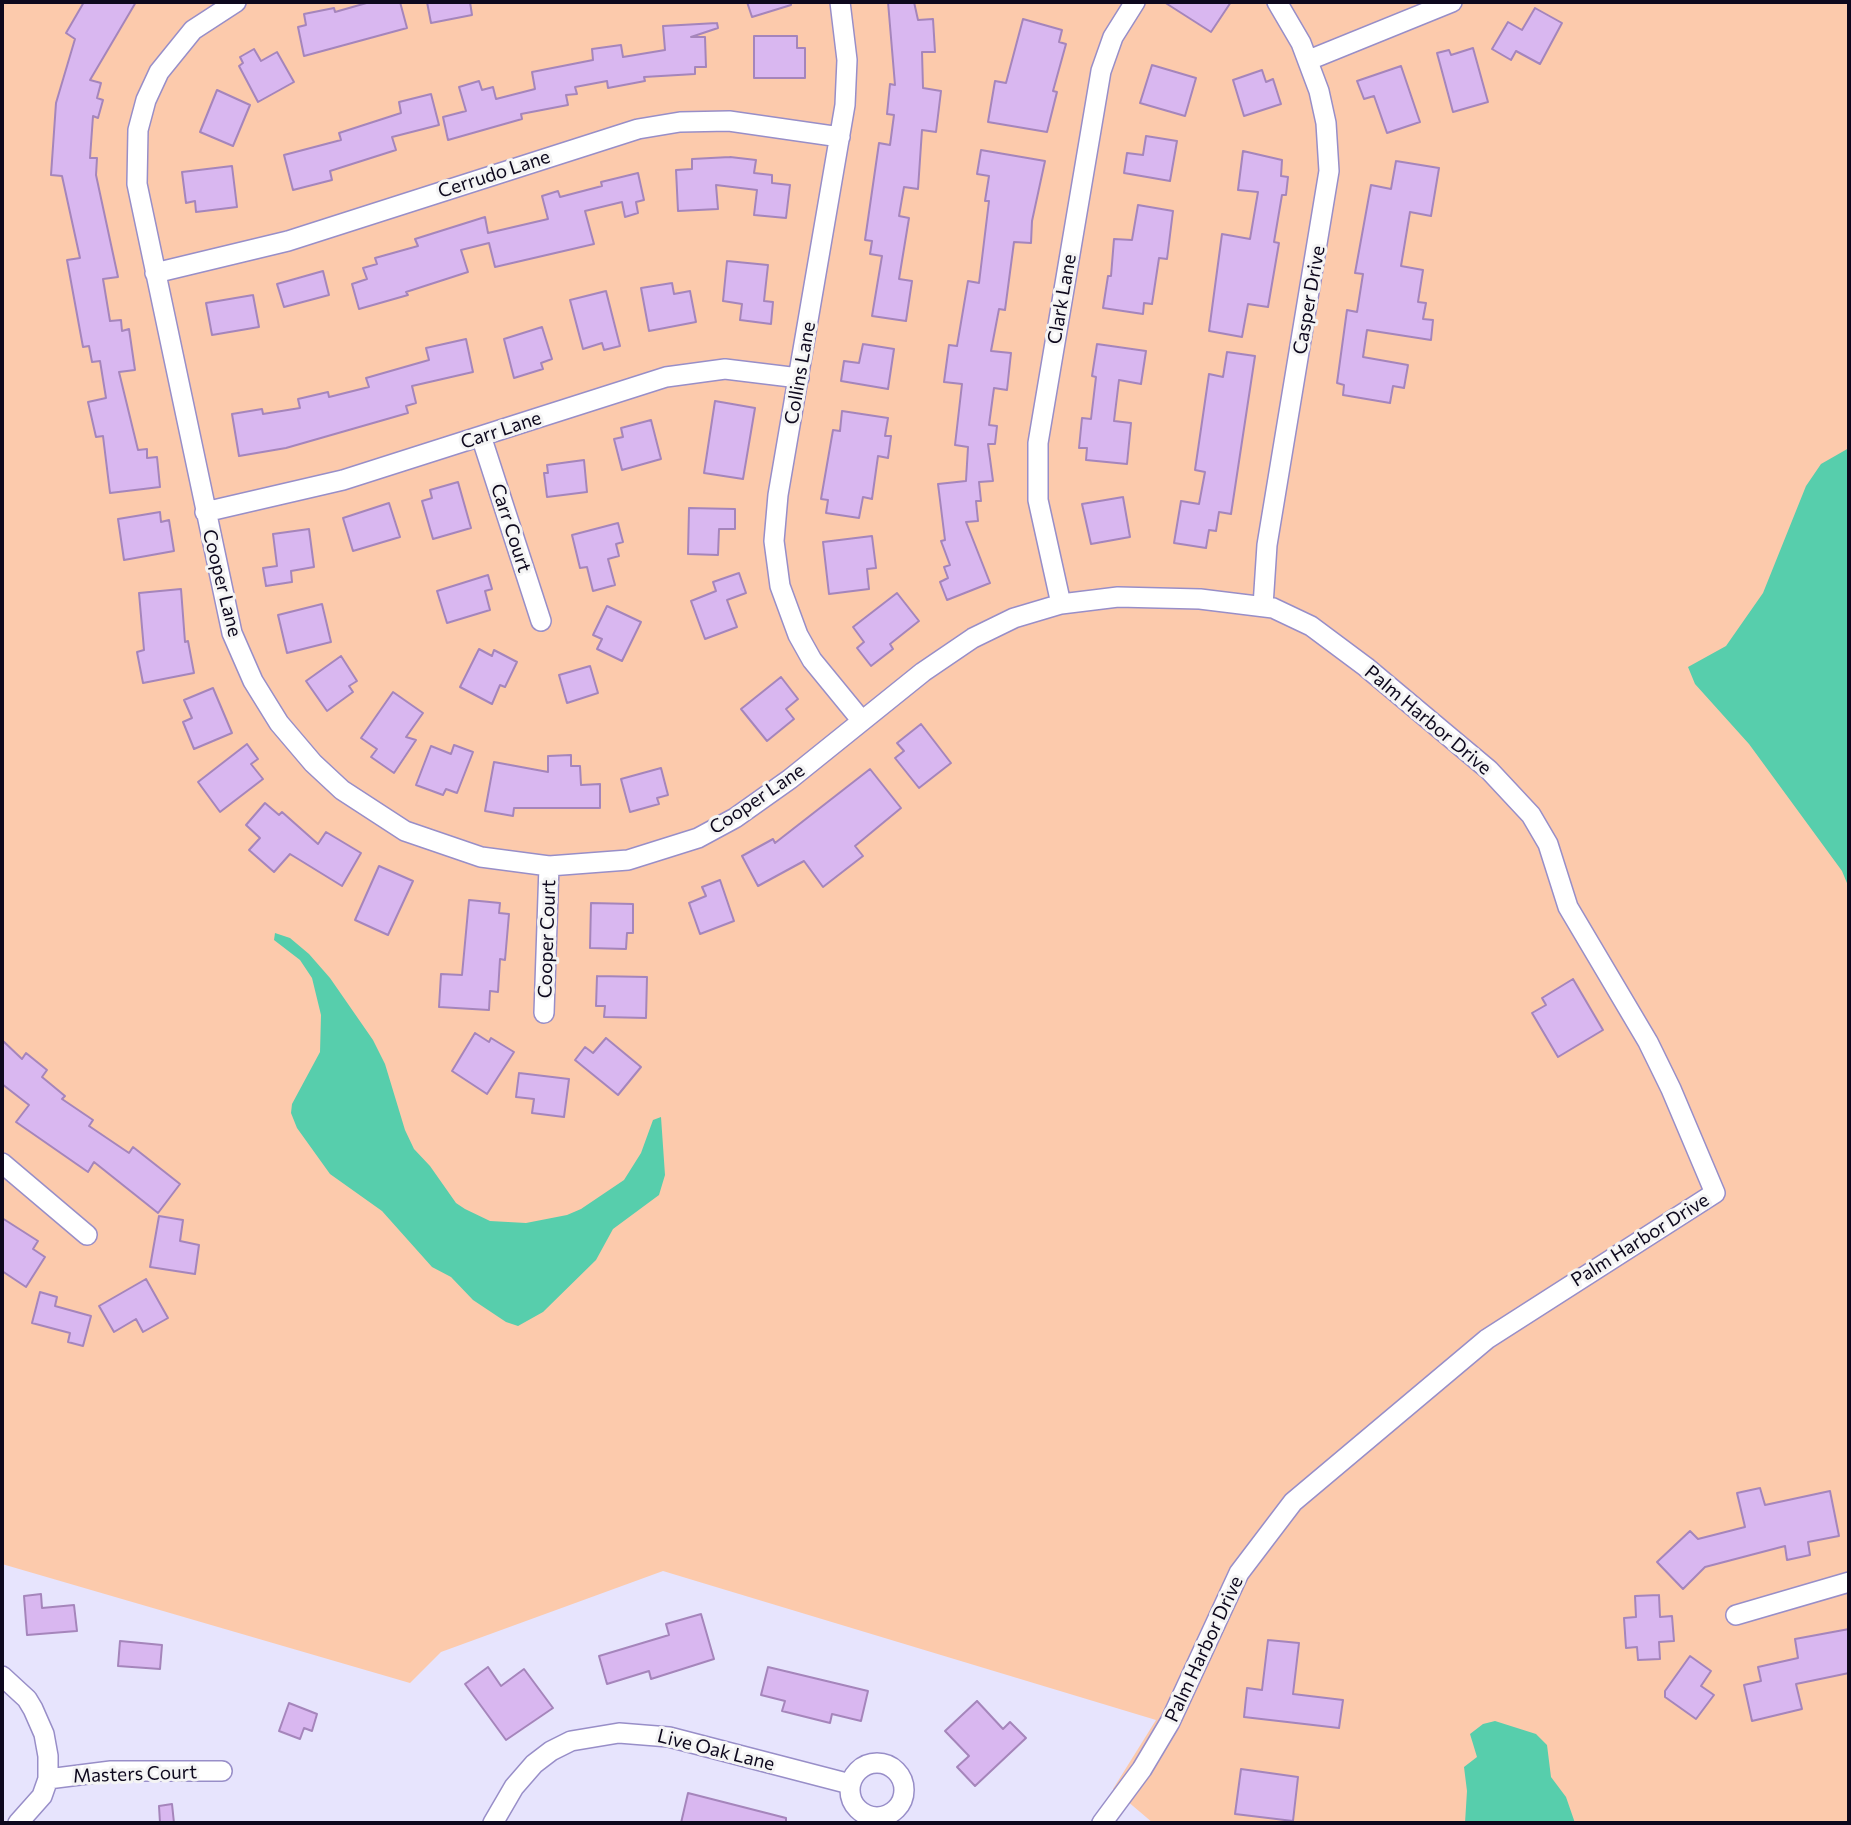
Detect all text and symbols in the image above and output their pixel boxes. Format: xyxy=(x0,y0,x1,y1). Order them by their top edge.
street label: Cerrudo Lane xyxy=(435,145,553,203)
street label: Casper Drive xyxy=(1288,244,1330,356)
street label: Clark Lane xyxy=(1043,252,1081,346)
street label: Collins Lane xyxy=(780,320,820,426)
street label: Carr Lane xyxy=(458,406,544,454)
street label: Carr Court xyxy=(486,481,536,575)
street label: Cooper Lane xyxy=(198,527,246,639)
street label: Palm Harbor Drive xyxy=(1360,660,1496,780)
street label: Cooper Lane xyxy=(705,759,809,839)
street label: Cooper Court xyxy=(534,879,560,999)
street label: Palm Harbor Drive xyxy=(1567,1188,1713,1292)
street label: Palm Harbor Drive xyxy=(1160,1572,1248,1726)
street label: Live Oak Lane xyxy=(655,1724,777,1776)
street label: Masters Court xyxy=(73,1760,197,1788)

